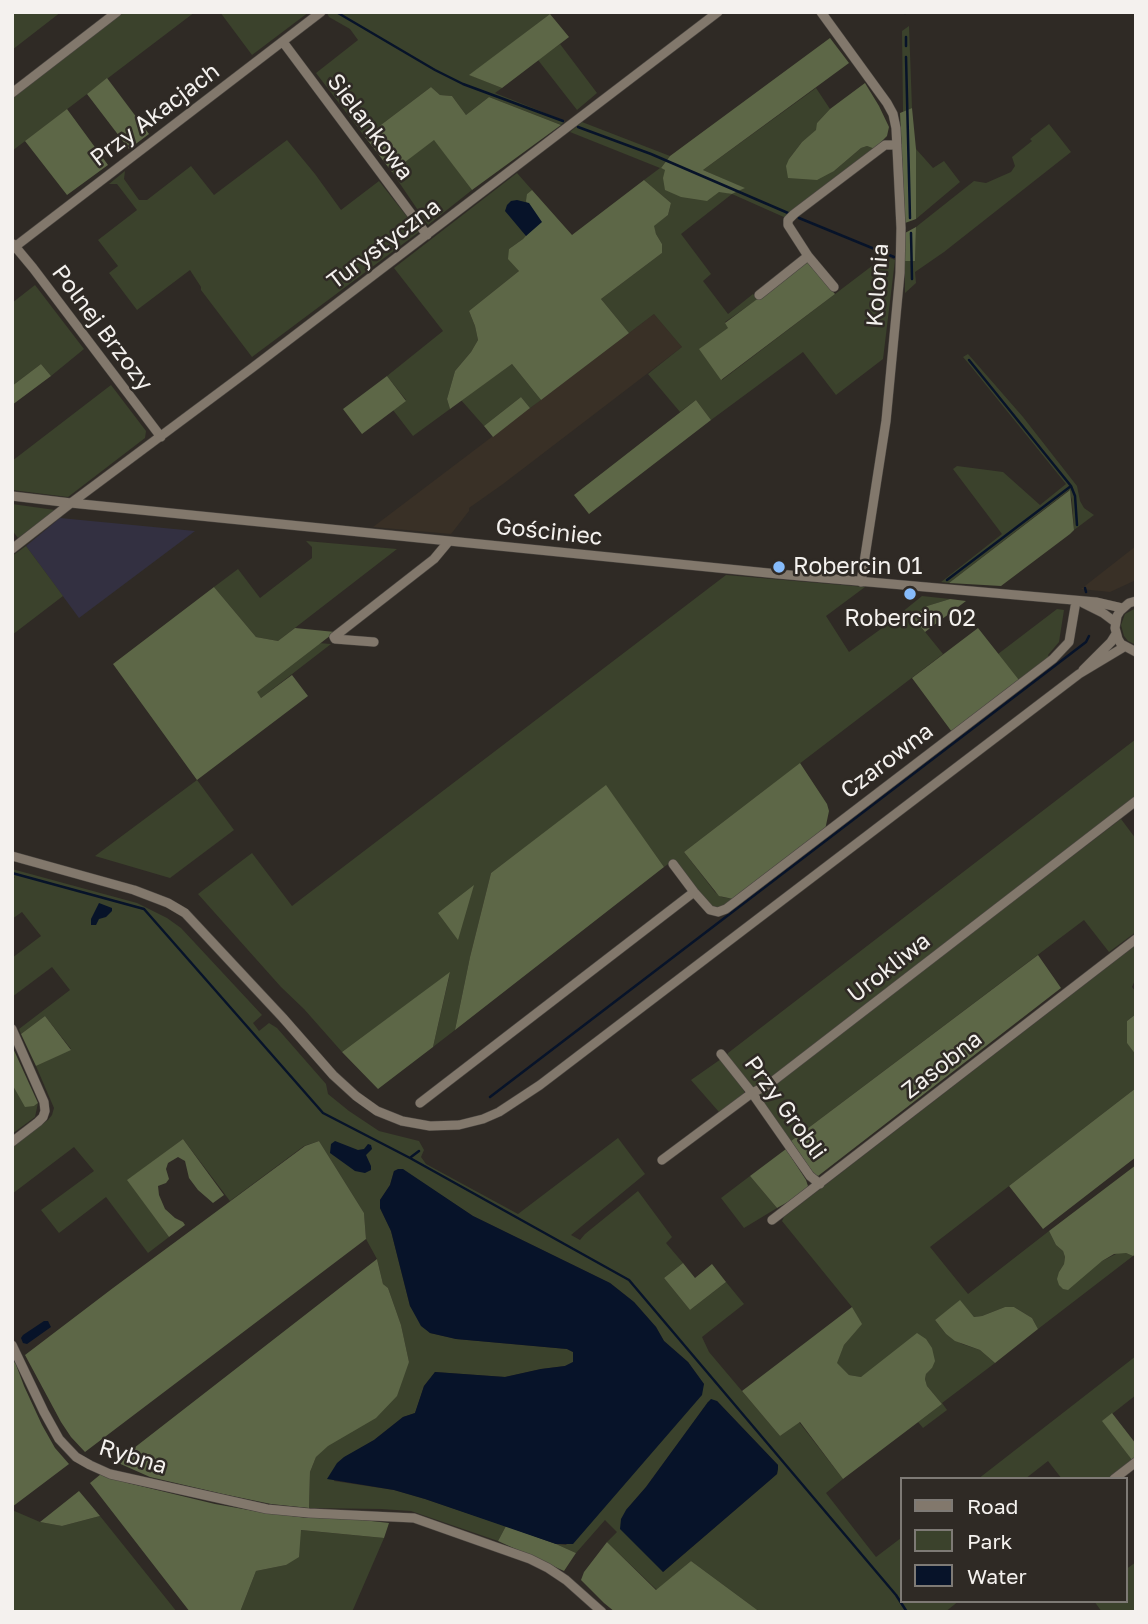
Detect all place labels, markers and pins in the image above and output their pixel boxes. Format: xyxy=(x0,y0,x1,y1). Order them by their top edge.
place label: Robercin 01 xyxy=(793,553,922,581)
marker: Robercin 01 xyxy=(771,559,787,575)
marker: Robercin 02 xyxy=(902,586,918,602)
place label: Robercin 02 xyxy=(844,605,976,633)

